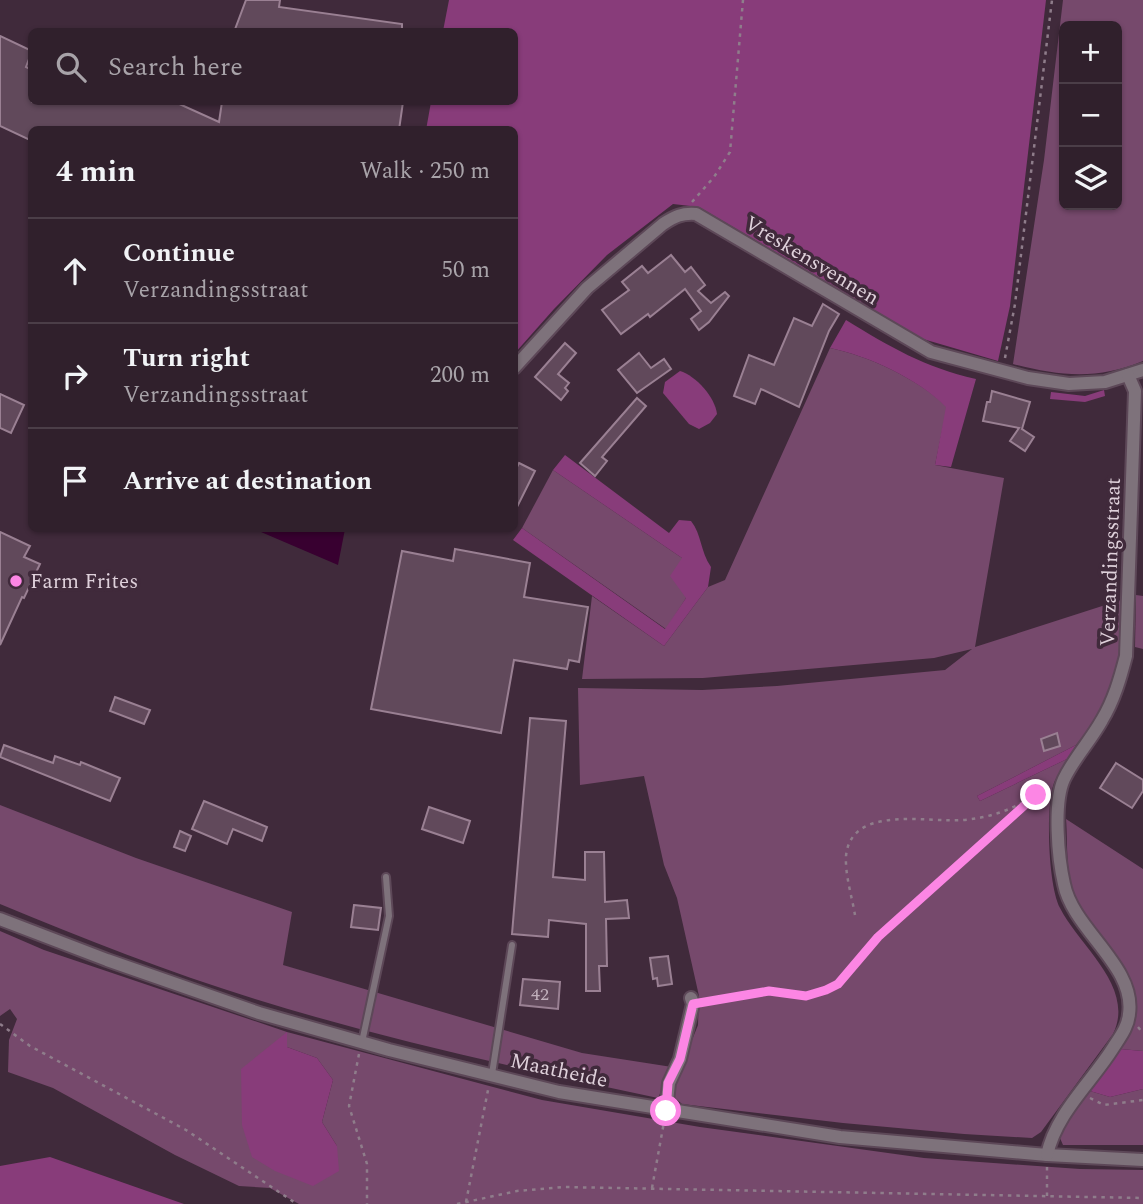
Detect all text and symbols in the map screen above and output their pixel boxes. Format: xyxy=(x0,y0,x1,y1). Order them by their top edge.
map controls xyxy=(1059,21,1122,210)
button: + xyxy=(1059,21,1122,84)
search box xyxy=(28,28,518,105)
text: Search here xyxy=(108,47,243,87)
icon: search xyxy=(52,48,90,86)
button: − xyxy=(1059,84,1122,147)
button: layers xyxy=(1059,147,1122,210)
text: 4 min xyxy=(56,149,136,195)
text: Walk · 250 m xyxy=(360,154,490,189)
street label: Vreskensvennen xyxy=(738,208,885,314)
text: Continue xyxy=(123,233,235,273)
icon: ahead xyxy=(56,252,94,290)
text: 50 m xyxy=(441,253,490,288)
text: Verzandingsstraat xyxy=(123,273,308,308)
text: Turn right xyxy=(123,338,250,378)
icon: right xyxy=(56,357,94,395)
text: 200 m xyxy=(430,358,490,393)
text: Verzandingsstraat xyxy=(123,378,308,413)
text: Arrive at destination xyxy=(123,461,372,501)
icon: arrive xyxy=(56,462,94,500)
street label: Verzandingsstraat xyxy=(1092,477,1130,647)
place label: Farm Frites xyxy=(30,566,138,598)
marker: Farm Frites xyxy=(8,573,24,589)
route end xyxy=(1020,779,1051,810)
house number: 42 xyxy=(531,981,549,1008)
street label: Maatheide xyxy=(507,1045,611,1097)
route start xyxy=(650,1095,681,1126)

